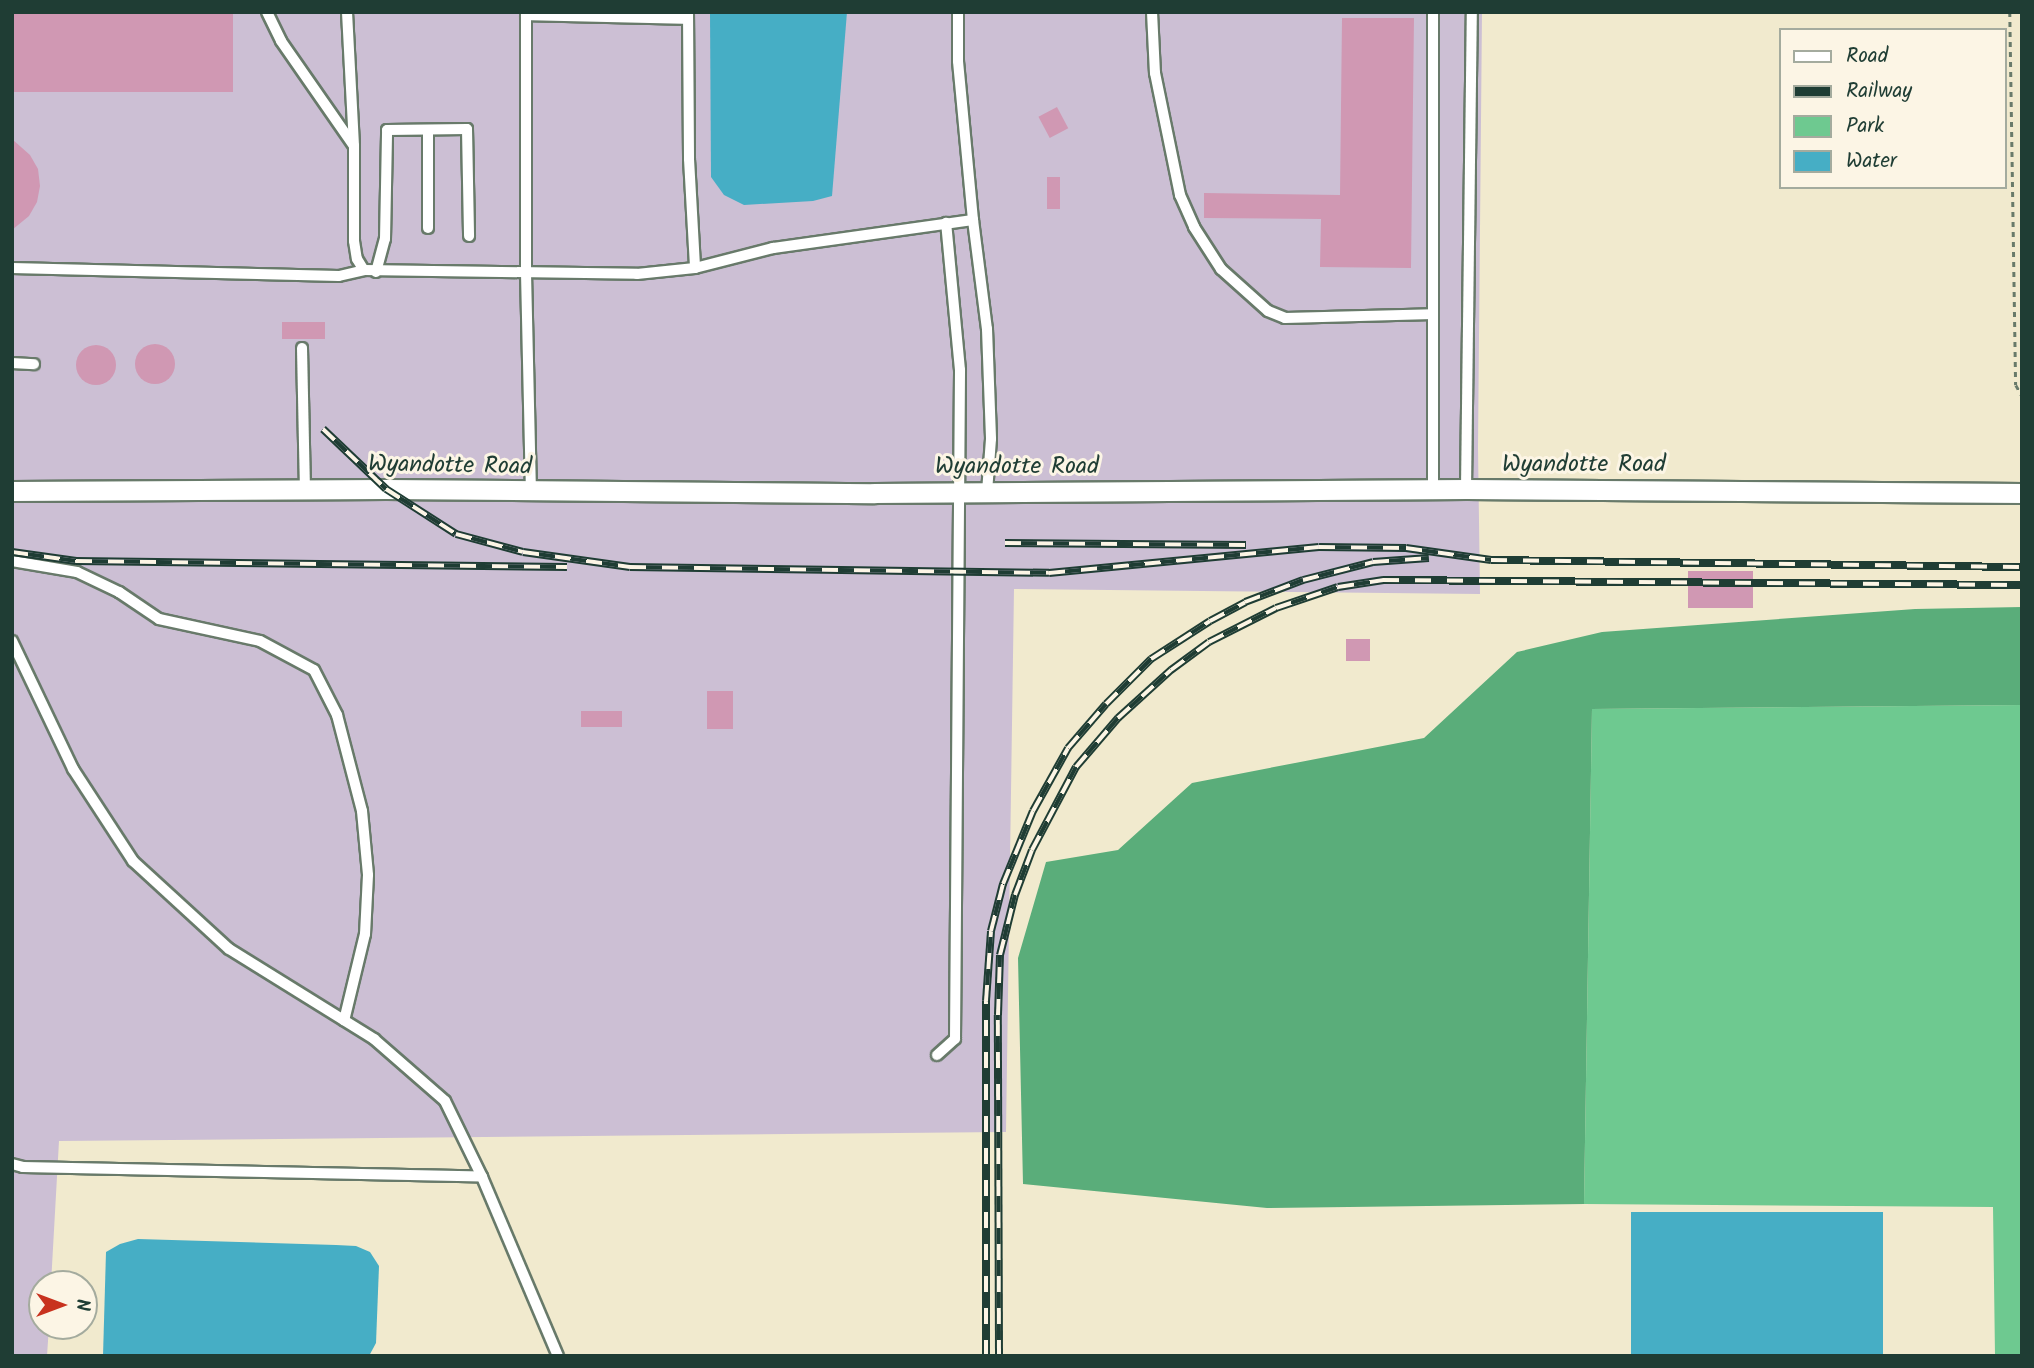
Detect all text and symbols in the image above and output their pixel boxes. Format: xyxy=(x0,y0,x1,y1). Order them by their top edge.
legend xyxy=(1778,28,2006,189)
text: Road xyxy=(1846,40,1888,73)
text: Railway xyxy=(1846,75,1912,108)
text: Park xyxy=(1846,110,1884,143)
text: Water xyxy=(1846,145,1897,178)
street label: Wyandotte Road xyxy=(368,450,532,482)
street label: Wyandotte Road xyxy=(1502,451,1666,479)
street label: Wyandotte Road xyxy=(935,453,1099,481)
north arrow xyxy=(28,1270,98,1340)
text: N xyxy=(67,1299,97,1311)

